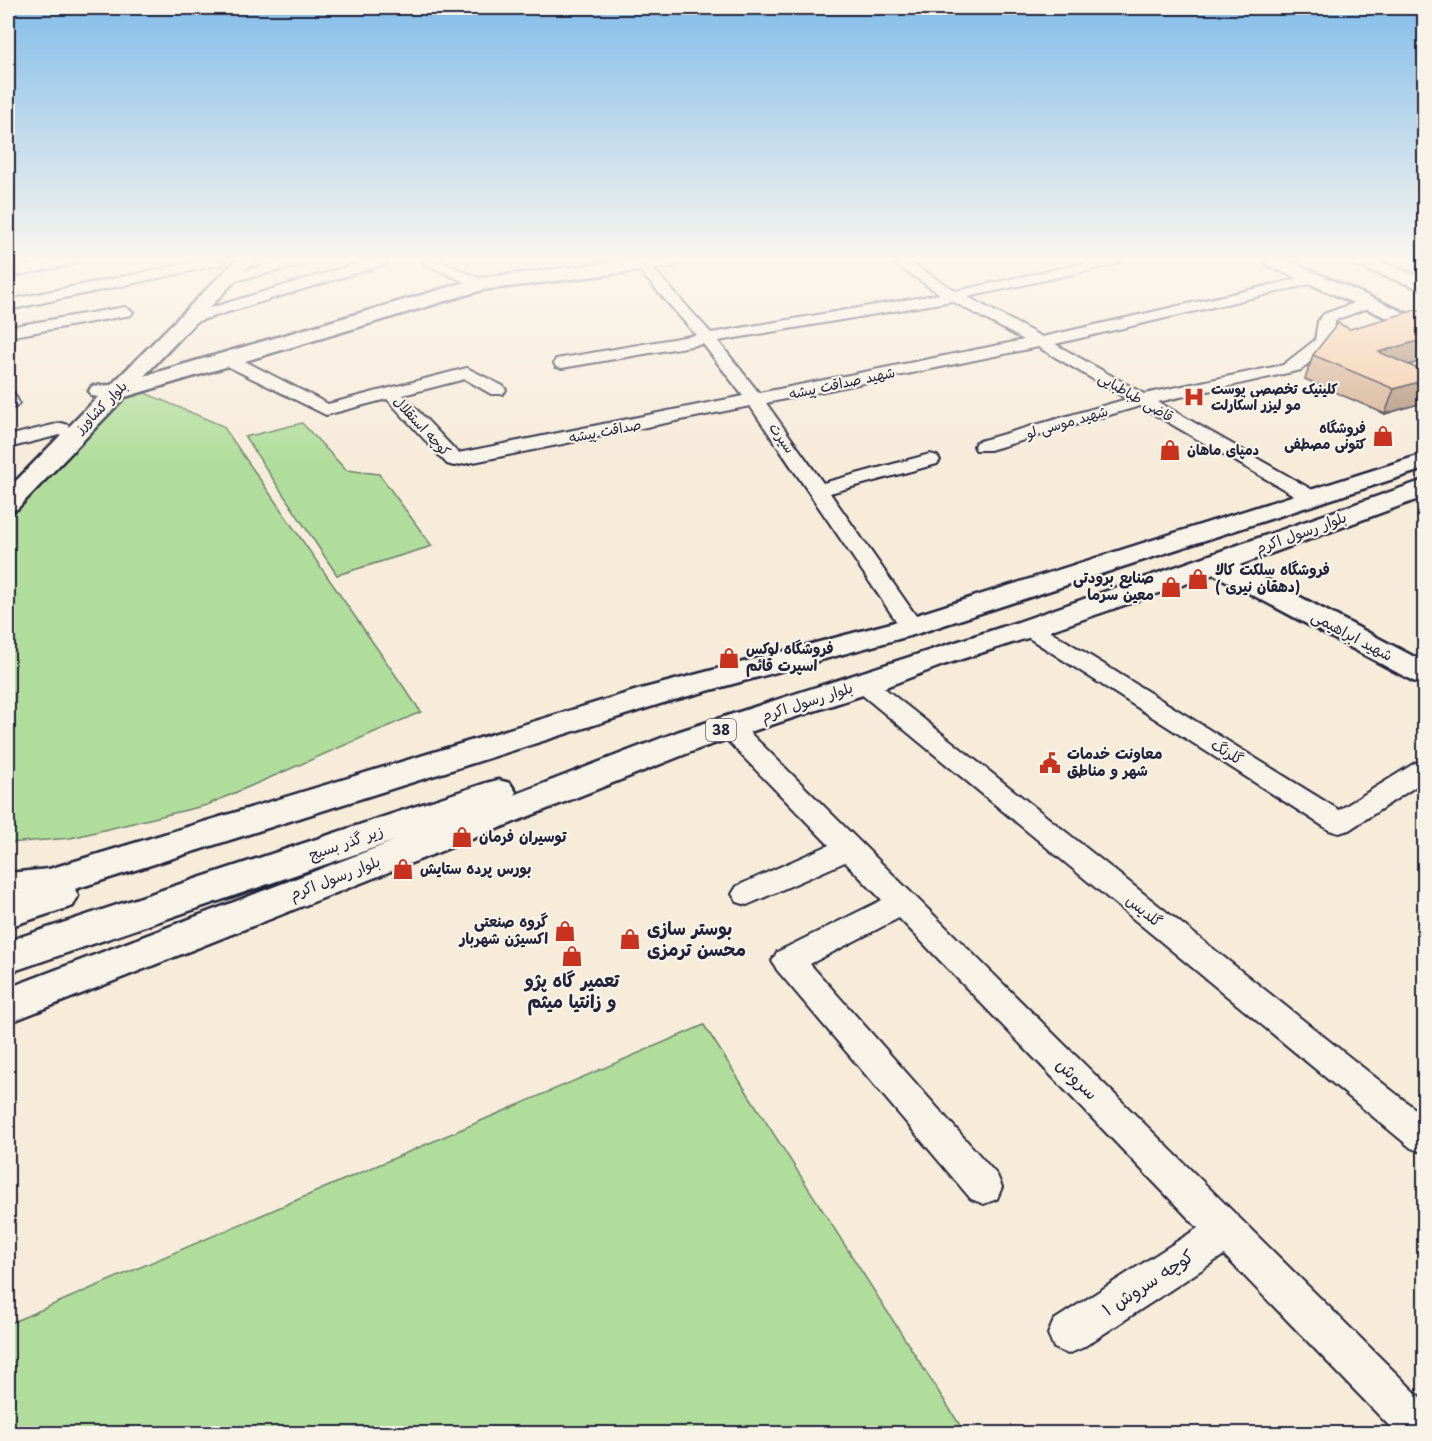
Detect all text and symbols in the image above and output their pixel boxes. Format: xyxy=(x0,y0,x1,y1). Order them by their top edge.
street label: شهید صداقت پیشه xyxy=(787,361,897,404)
street label: قاضی طباطبایی xyxy=(1095,367,1178,427)
street label: بلوار کشاورز xyxy=(69,376,132,438)
place label: کلینیک تخصصی پوست مو لیزر اسکارلت xyxy=(1211,378,1338,415)
hospital icon: کلینیک تخصصی پوست مو لیزر اسکارلت xyxy=(1182,385,1206,409)
street label: کوچه استقلال xyxy=(389,391,456,461)
street label: شهید موسی لو xyxy=(1022,400,1110,444)
street label: صداقت پیشه xyxy=(567,413,643,448)
place label: فروشگاه کتونی مصطفی xyxy=(1284,417,1367,454)
street label: سیرت xyxy=(764,418,801,457)
shop icon: فروشگاه کتونی مصطفی xyxy=(1371,424,1395,448)
shop icon: دمپای ماهان xyxy=(1158,438,1182,462)
place label: دمپای ماهان xyxy=(1187,439,1259,460)
street label: بلوار رسول اکرم xyxy=(1252,504,1350,561)
place label: فروشگاه سلکت کالا ( دهقان نیری) xyxy=(1215,557,1330,597)
place label: صنایع برودتی معین سرما xyxy=(1073,565,1154,605)
shop icon: فروشگاه سلکت کالا ( دهقان نیری) xyxy=(1186,567,1210,591)
shop icon: صنایع برودتی معین سرما xyxy=(1159,575,1183,599)
street label: شهید ابراهیمی xyxy=(1308,604,1398,666)
place label: فروشگاه لوکس اسپرت قائم xyxy=(746,636,834,677)
shop icon: فروشگاه لوکس اسپرت قائم xyxy=(717,646,741,670)
street label: بلوار رسول اکرم xyxy=(758,675,856,728)
road number: 38 xyxy=(706,719,736,741)
street label: گلرنگ xyxy=(1207,732,1248,770)
place label: معاونت خدمات شهر و مناطق xyxy=(1067,741,1163,781)
public building icon: معاونت خدمات شهر و مناطق xyxy=(1038,751,1062,775)
street label: زیر گذر بسیج xyxy=(305,818,386,865)
place label: توسیران فرمان xyxy=(479,824,567,847)
shop icon: توسیران فرمان xyxy=(450,825,474,849)
street label: بلوار رسول اکرم xyxy=(286,849,384,906)
place label: بورس پرده ستایش xyxy=(420,856,531,879)
shop icon: بورس پرده ستایش xyxy=(391,857,415,881)
street label: گلدیس xyxy=(1122,888,1168,932)
place label: گروه صنعتی اکسیژن شهربار xyxy=(458,909,548,949)
place label: بوستر سازی محسن ترمزی xyxy=(647,914,746,962)
shop icon: گروه صنعتی اکسیژن شهربار xyxy=(553,919,577,943)
shop icon: بوستر سازی محسن ترمزی xyxy=(618,927,642,951)
shop icon: تعمیر گاه پژو و زانتیا میثم xyxy=(560,944,584,968)
place label: تعمیر گاه پژو و زانتیا میثم xyxy=(523,966,620,1016)
street label: سروش xyxy=(1051,1051,1105,1105)
street label: کوچه سروش ۱ xyxy=(1096,1242,1199,1322)

